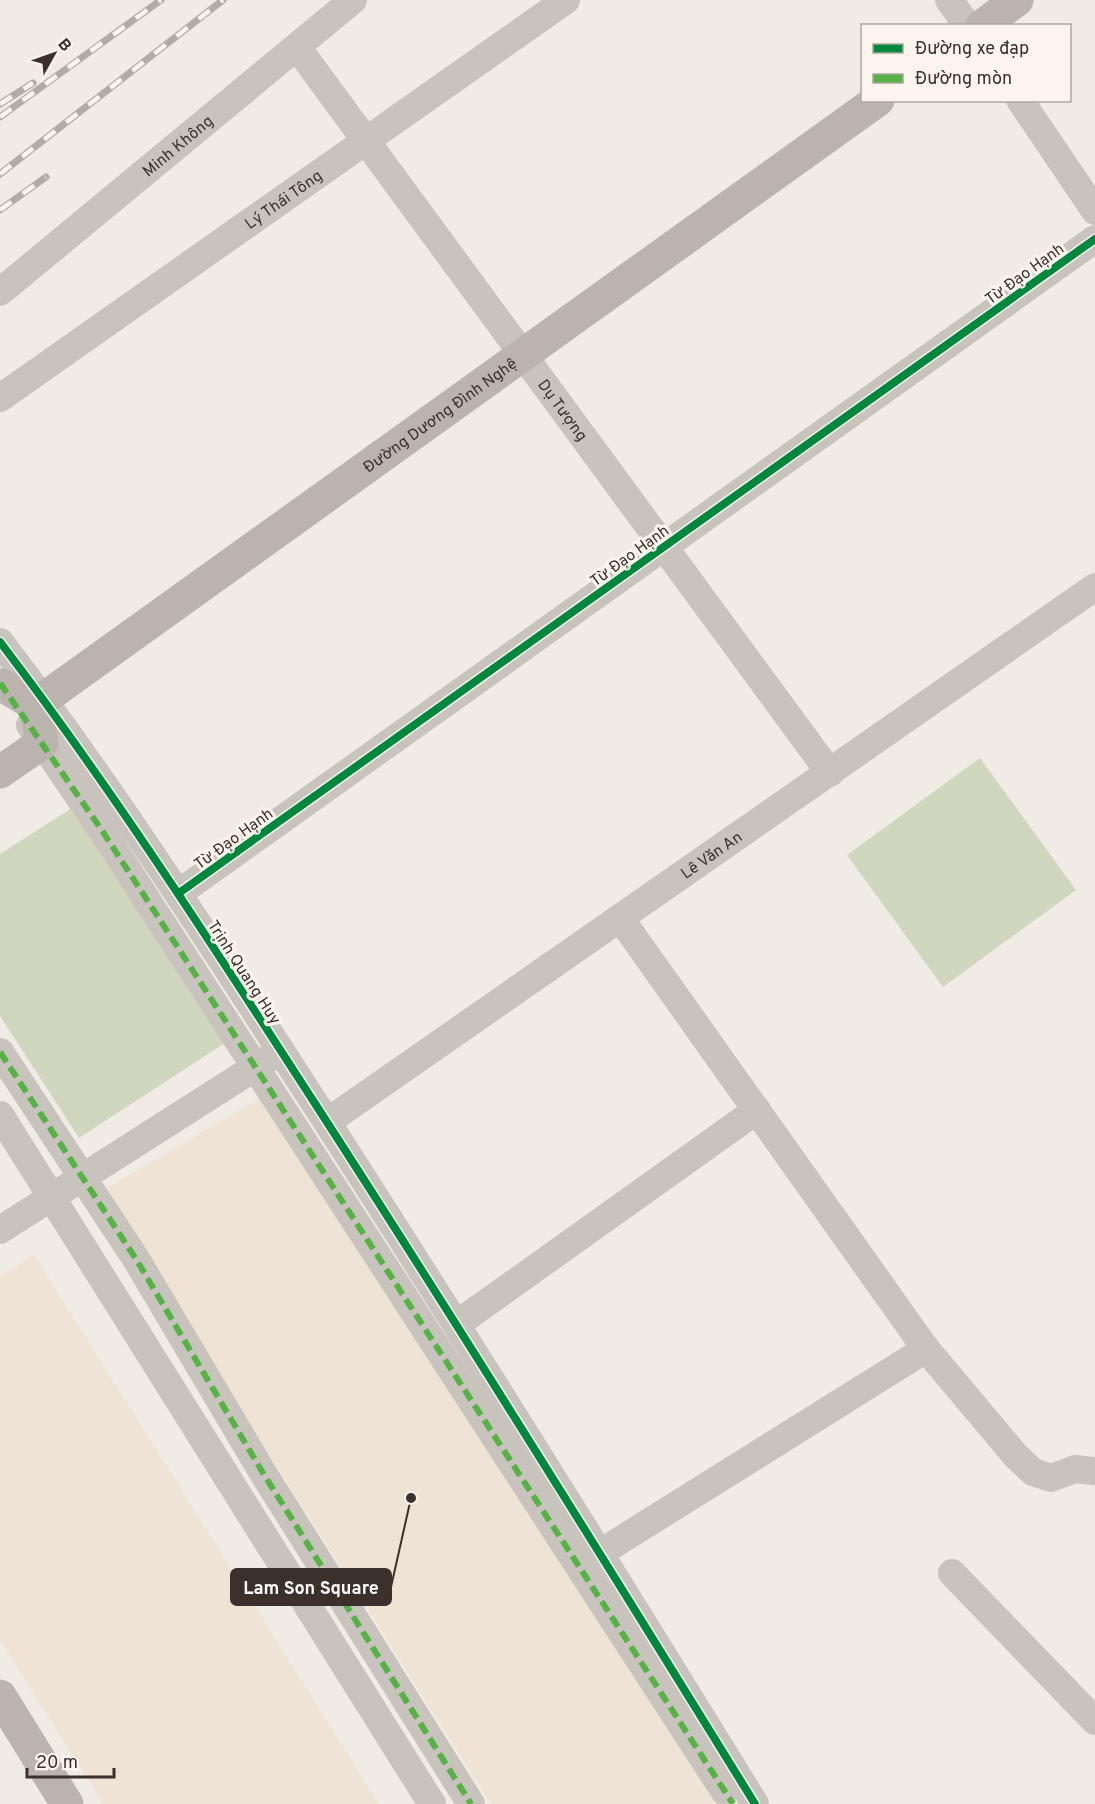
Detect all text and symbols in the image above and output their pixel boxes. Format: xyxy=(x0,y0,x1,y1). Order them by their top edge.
north arrow xyxy=(24,24,84,84)
legend xyxy=(861,24,1071,102)
text: B xyxy=(53,35,75,56)
text: Đường xe đạp xyxy=(915,38,1029,61)
text: Đường mòn xyxy=(915,68,1012,91)
street label: Minh Không xyxy=(139,112,218,182)
street label: Lý Thái Tông xyxy=(242,166,327,235)
street label: Từ Đạo Hạnh xyxy=(982,239,1069,310)
street label: Đường Dương Đình Nghệ xyxy=(360,354,522,478)
street label: Dụ Tượng xyxy=(532,376,591,446)
street label: Từ Đạo Hạnh xyxy=(587,521,674,592)
street label: Từ Đạo Hạnh xyxy=(191,804,278,875)
street label: Lê Văn An xyxy=(677,828,747,885)
street label: Trịnh Quang Huy xyxy=(202,917,284,1029)
callout: Lam Son Square xyxy=(231,1569,391,1605)
text: Lam Son Square xyxy=(243,1578,379,1601)
scale bar xyxy=(27,1741,114,1779)
text: 20 m xyxy=(36,1752,78,1775)

